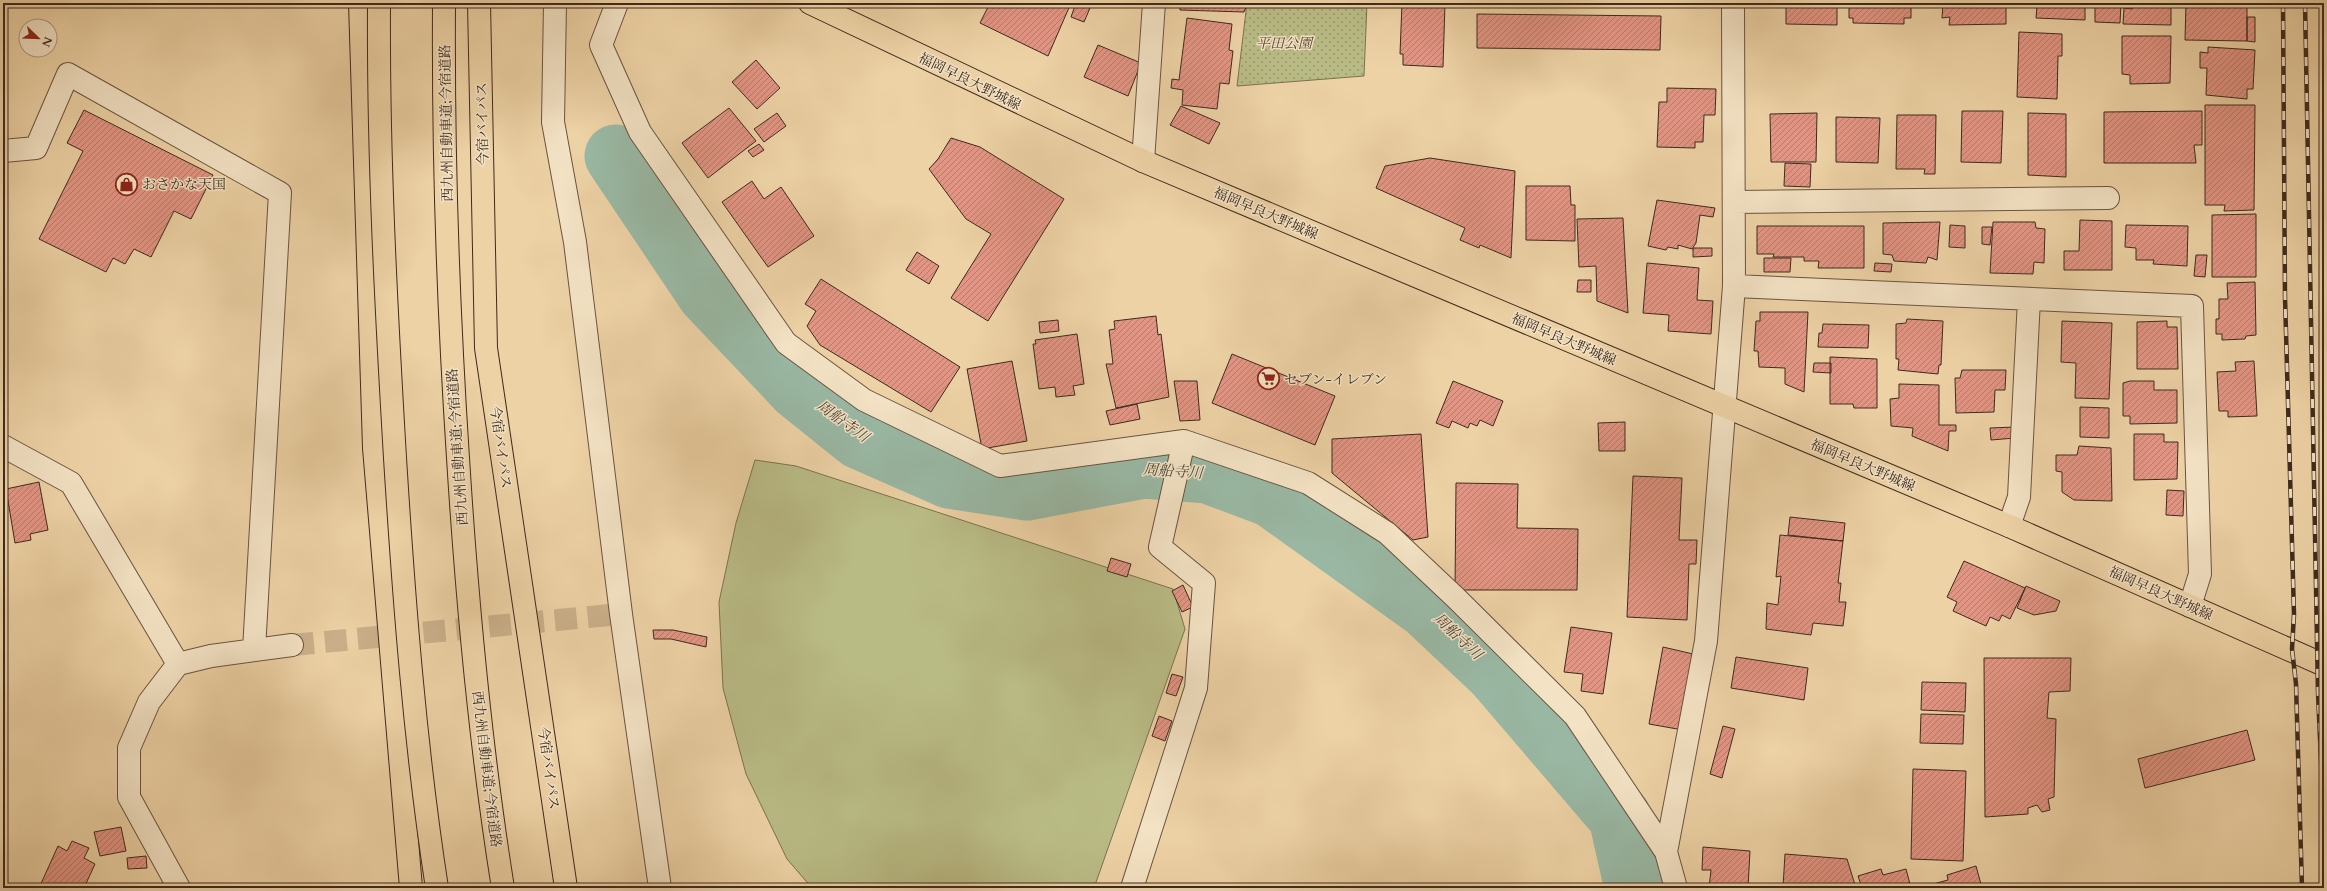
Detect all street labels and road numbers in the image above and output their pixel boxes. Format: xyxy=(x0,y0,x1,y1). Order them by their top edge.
street label: 西九州自動車道;今宿道路 xyxy=(436,44,457,202)
street label: 福岡早良大野城線 xyxy=(915,48,1024,115)
street label: 今宿バイパス xyxy=(472,82,493,166)
street label: 福岡早良大野城線 xyxy=(1211,183,1321,244)
street label: 福岡早良大野城線 xyxy=(1509,309,1619,370)
street label: 西九州自動車道;今宿道路 xyxy=(443,368,472,526)
street label: 今宿バイパス xyxy=(485,404,516,490)
street label: 福岡早良大野城線 xyxy=(1808,435,1918,496)
street label: 福岡早良大野城線 xyxy=(2106,562,2216,625)
street label: 西九州自動車道;今宿道路 xyxy=(467,690,506,848)
street label: 今宿バイパス xyxy=(533,725,564,811)

